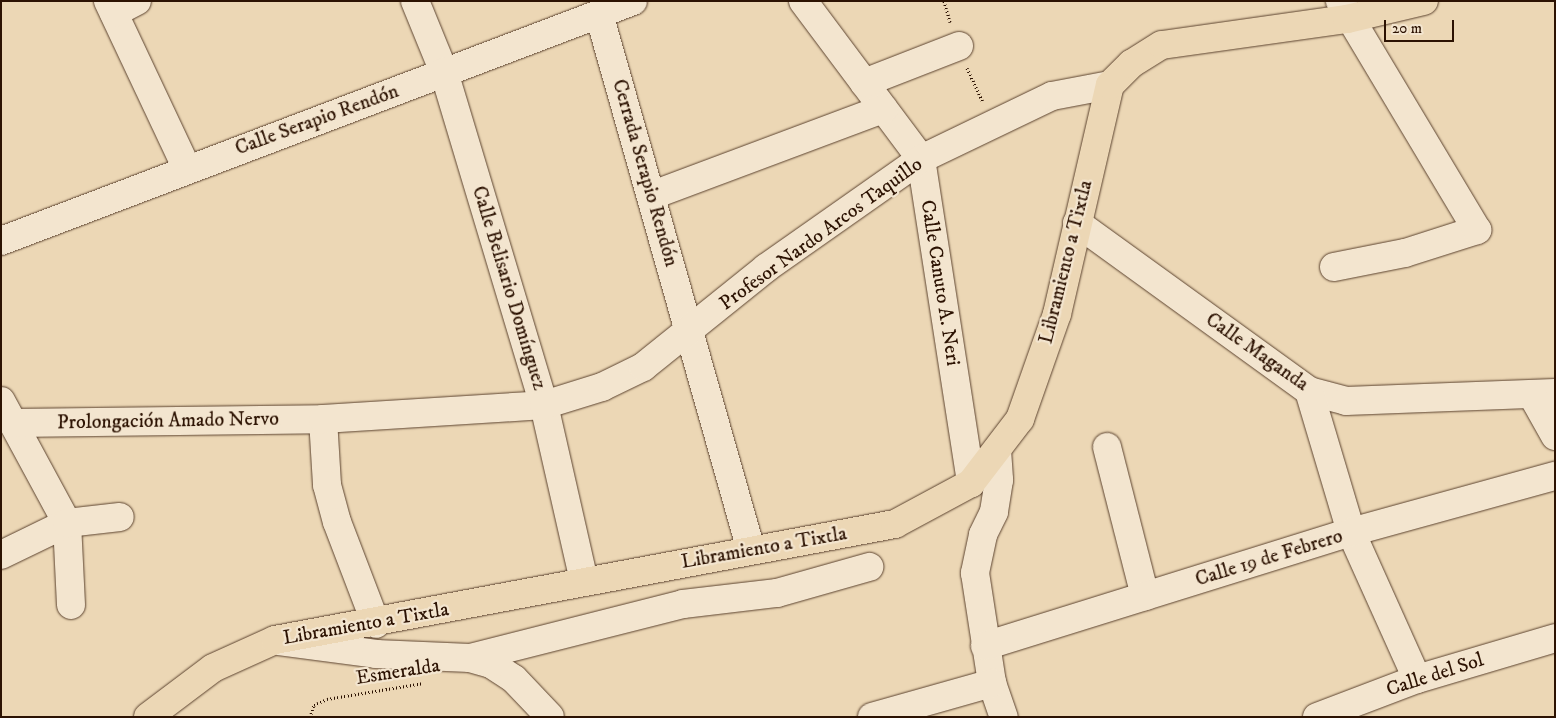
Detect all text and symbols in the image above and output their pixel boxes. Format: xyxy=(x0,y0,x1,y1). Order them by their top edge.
scale bar xyxy=(1386,10,1456,42)
text: 20 m xyxy=(1392,19,1422,38)
street label: Cerrada Serapio Rendón xyxy=(607,77,683,269)
street label: Calle Serapio Rendón xyxy=(232,79,402,161)
street label: Profesor Nardo Arcos Taquillo xyxy=(715,152,927,316)
street label: Libramiento a Tixtla xyxy=(1034,178,1098,346)
street label: Calle Belisario Domínguez xyxy=(467,183,551,393)
street label: Calle Canuto A. Neri xyxy=(915,198,965,368)
street label: Calle Maganda xyxy=(1201,308,1313,396)
street label: Prolongación Amado Nervo xyxy=(57,407,279,435)
street label: Libramiento a Tixtla xyxy=(679,522,849,574)
street label: Calle 19 de Febrero xyxy=(1193,524,1345,592)
street label: Libramiento a Tixtla xyxy=(281,598,451,650)
street label: Calle del Sol xyxy=(1383,648,1487,702)
street label: Esmeralda xyxy=(354,654,442,690)

